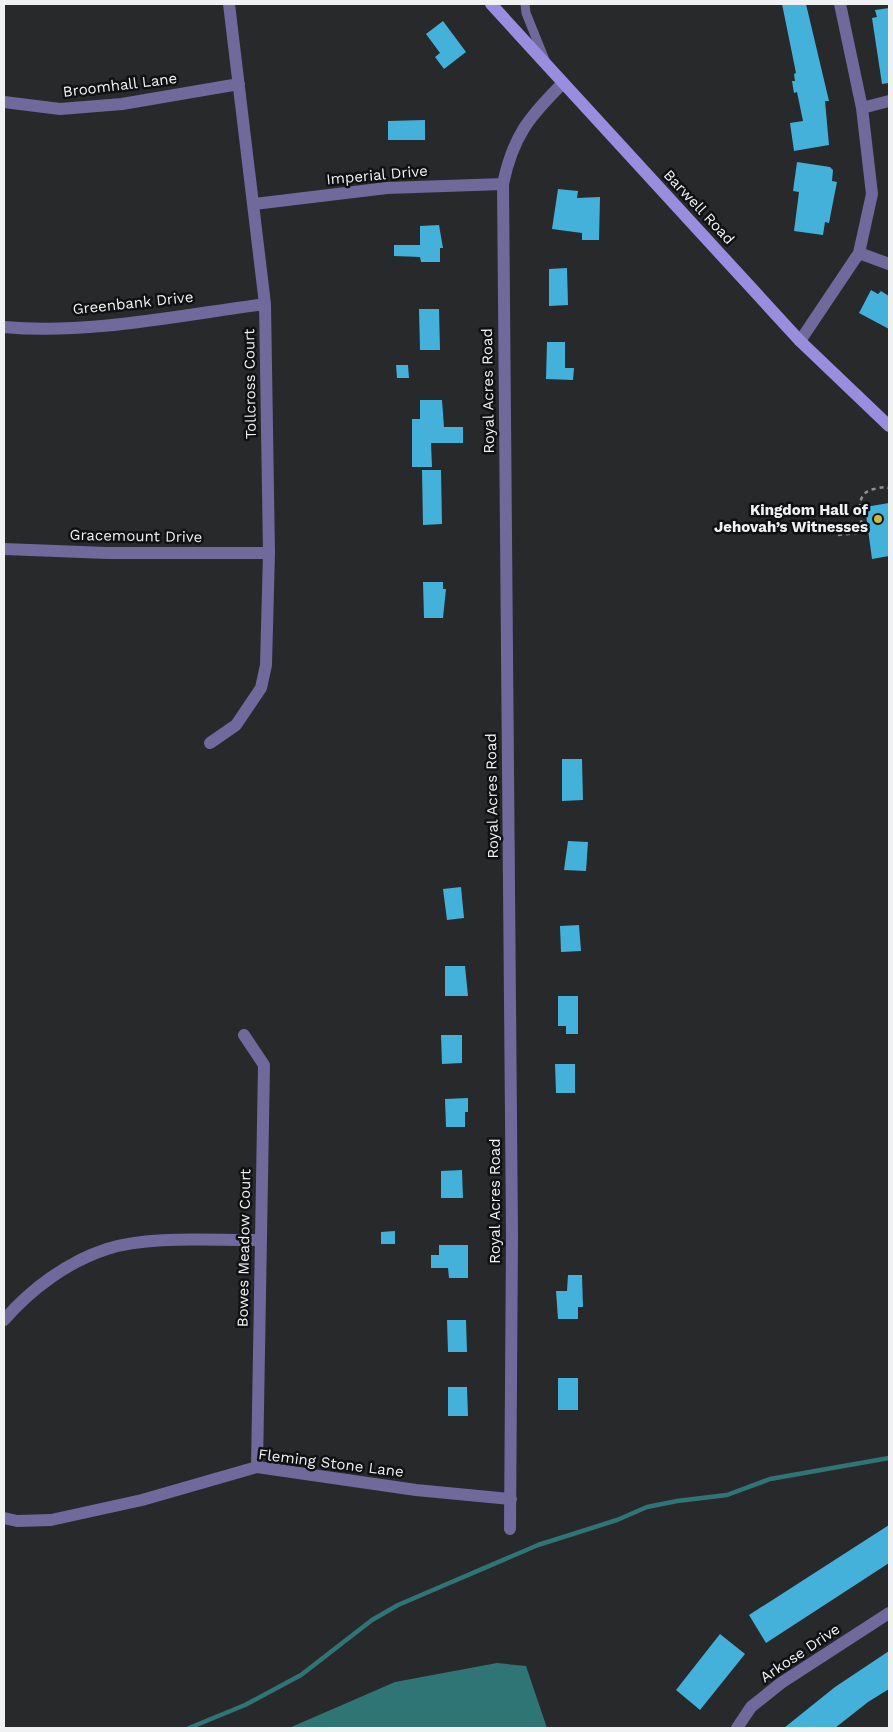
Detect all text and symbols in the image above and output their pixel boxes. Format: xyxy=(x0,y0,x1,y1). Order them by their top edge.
street label: Broomhall Lane xyxy=(62,69,178,101)
street label: Imperial Drive xyxy=(326,162,428,188)
street label: Barwell Road xyxy=(660,166,738,248)
street label: Greenbank Drive xyxy=(72,288,194,318)
street label: Tollcross Court xyxy=(240,328,260,439)
street label: Royal Acres Road xyxy=(478,328,498,454)
place label: Kingdom Hall of Jehovah’s Witnesses xyxy=(714,501,869,536)
marker: Kingdom Hall of Jehovah’s Witnesses xyxy=(872,513,884,525)
street label: Gracemount Drive xyxy=(69,526,203,546)
street label: Royal Acres Road xyxy=(482,733,502,859)
street label: Royal Acres Road xyxy=(486,1138,504,1264)
street label: Bowes Meadow Court xyxy=(234,1168,254,1327)
street label: Fleming Stone Lane xyxy=(257,1445,405,1481)
street label: Arkose Drive xyxy=(757,1620,843,1686)

